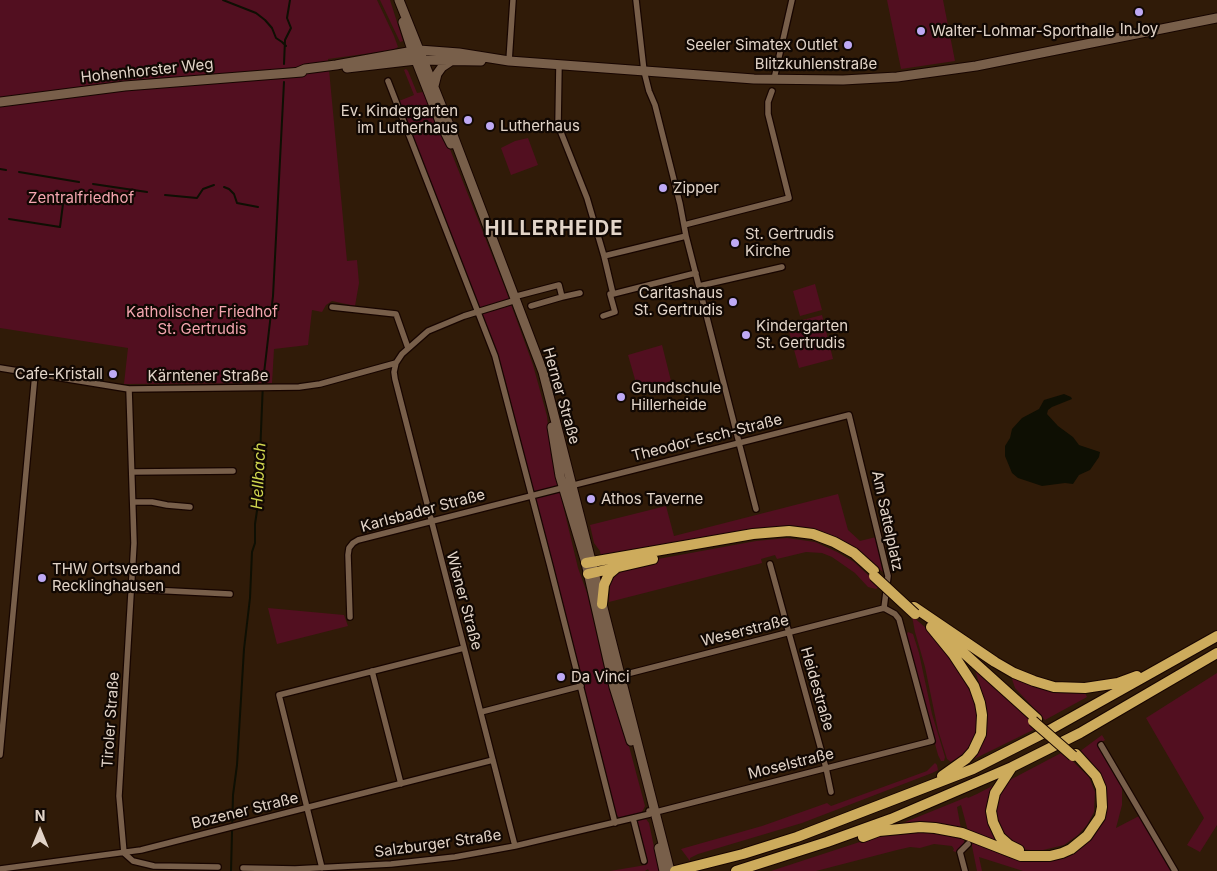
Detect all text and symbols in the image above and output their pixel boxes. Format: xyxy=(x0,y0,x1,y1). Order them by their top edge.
marker: InJoy xyxy=(1133,6,1145,18)
place label: InJoy xyxy=(1120,20,1158,38)
place label: Walter-Lohmar-Sporthalle xyxy=(931,22,1115,40)
marker: Walter-Lohmar-Sporthalle xyxy=(915,25,927,37)
place label: Seeler Simatex Outlet xyxy=(686,36,838,54)
marker: Seeler Simatex Outlet xyxy=(842,39,854,51)
street label: Hohenhorster Weg xyxy=(80,55,214,87)
street label: Blitzkuhlenstraße xyxy=(755,55,877,73)
place label: Ev. Kindergarten im Lutherhaus xyxy=(341,102,458,137)
marker: Ev. Kindergarten im Lutherhaus xyxy=(462,114,474,126)
place label: Lutherhaus xyxy=(500,117,580,135)
marker: Lutherhaus xyxy=(484,120,496,132)
place label: Zipper xyxy=(673,179,719,197)
marker: Zipper xyxy=(657,182,669,194)
park label: Zentralfriedhof xyxy=(28,189,134,207)
district label: HILLERHEIDE xyxy=(483,217,625,241)
place label: St. Gertrudis Kirche xyxy=(745,225,834,260)
marker: St. Gertrudis Kirche xyxy=(729,237,741,249)
place label: Caritashaus St. Gertrudis xyxy=(634,284,723,319)
marker: Caritashaus St. Gertrudis xyxy=(727,296,739,308)
park label: Katholischer Friedhof St. Gertrudis xyxy=(126,303,278,338)
place label: Kindergarten St. Gertrudis xyxy=(756,317,848,352)
marker: Kindergarten St. Gertrudis xyxy=(740,329,752,341)
street label: Herner Straße xyxy=(539,346,583,446)
place label: Cafe-Kristall xyxy=(15,365,103,383)
street label: Kärntener Straße xyxy=(148,367,268,385)
marker: Cafe-Kristall xyxy=(107,368,119,380)
place label: Grundschule Hillerheide xyxy=(631,379,721,414)
marker: Grundschule Hillerheide xyxy=(615,391,627,403)
street label: Theodor-Esch-Straße xyxy=(630,411,784,465)
water label: Hellbach xyxy=(248,442,270,510)
street label: Am Sattelplatz xyxy=(868,469,906,573)
street label: Karlsbader Straße xyxy=(359,486,487,536)
place label: Athos Taverne xyxy=(601,490,703,508)
marker: Athos Taverne xyxy=(585,493,597,505)
street label: Wiener Straße xyxy=(442,550,486,652)
place label: THW Ortsverband Recklinghausen xyxy=(52,560,180,595)
marker: THW Ortsverband Recklinghausen xyxy=(36,572,48,584)
street label: Weserstraße xyxy=(699,611,791,651)
street label: Heidestraße xyxy=(796,645,838,733)
place label: Da Vinci xyxy=(571,668,630,686)
street label: Tiroler Straße xyxy=(99,671,123,769)
marker: Da Vinci xyxy=(555,671,567,683)
street label: Moselstraße xyxy=(746,745,836,783)
street label: Bozener Straße xyxy=(190,789,300,833)
north arrow xyxy=(15,806,65,856)
text: N xyxy=(35,807,45,824)
street label: Salzburger Straße xyxy=(373,826,503,862)

